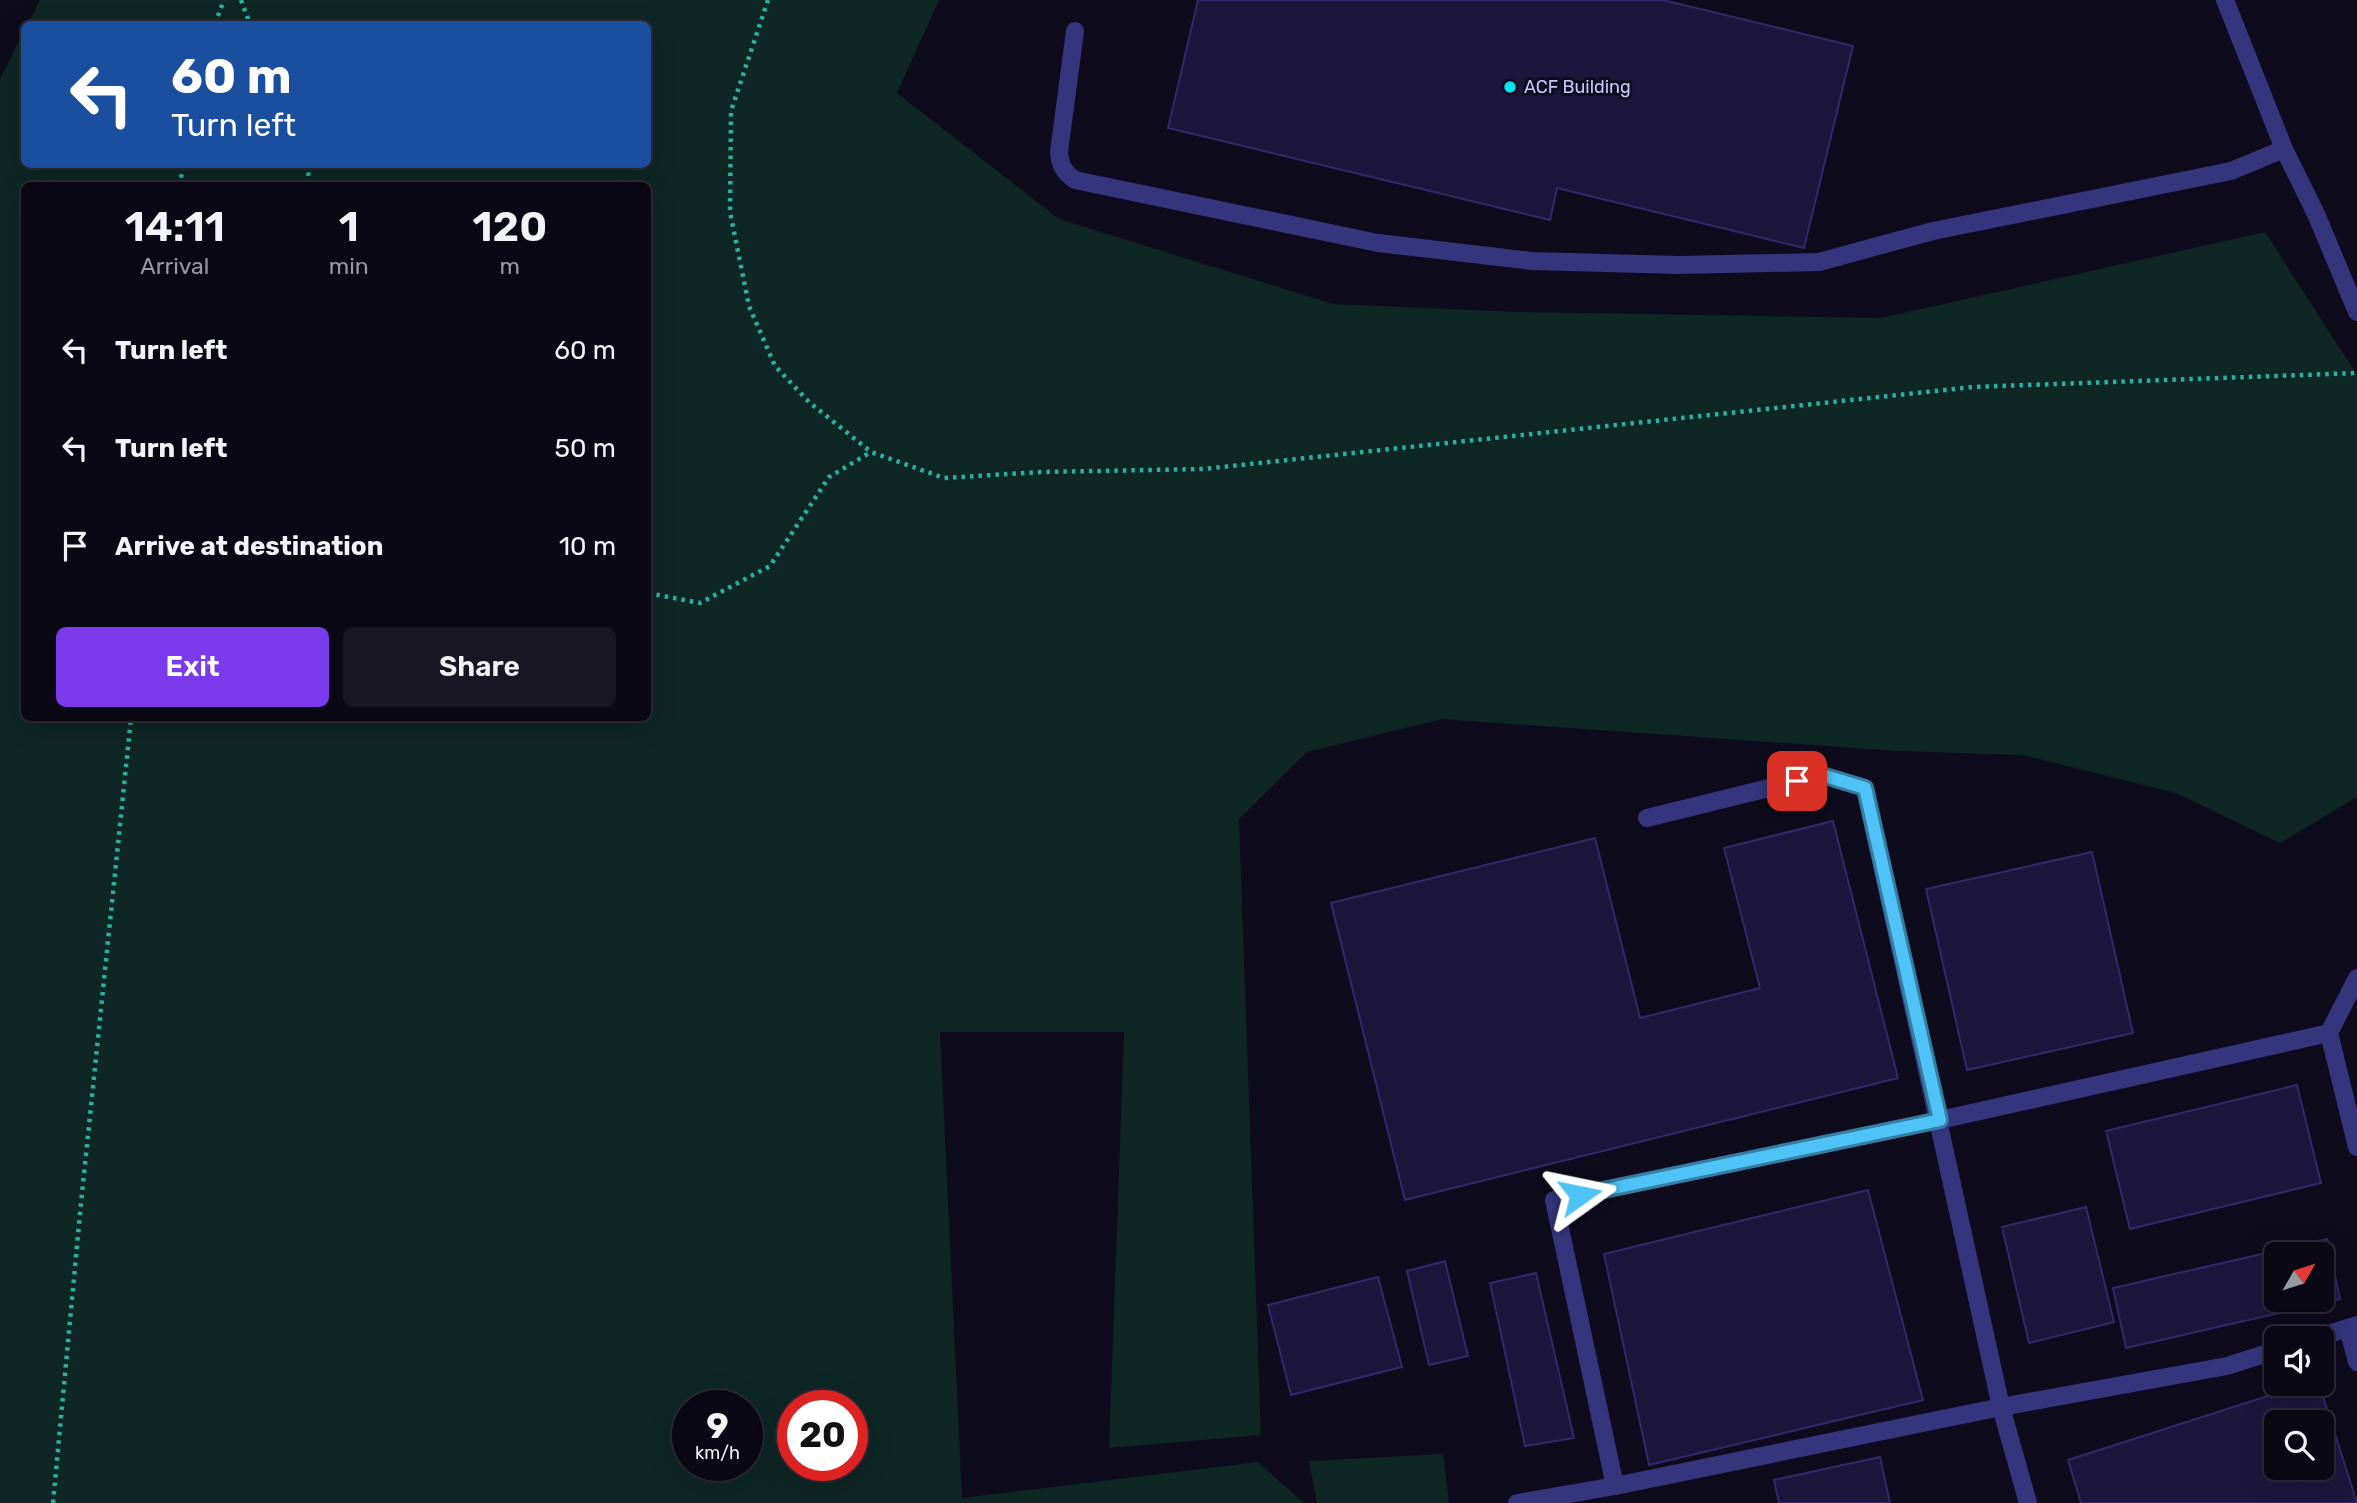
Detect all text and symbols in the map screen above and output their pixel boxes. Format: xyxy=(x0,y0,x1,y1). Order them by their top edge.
text: 60 m xyxy=(171,47,292,105)
icon: left xyxy=(56,49,147,140)
place label: ACF Building xyxy=(1524,76,1631,98)
marker: ACF Building xyxy=(1502,79,1518,95)
text: Turn left xyxy=(171,106,296,144)
text: 14:11 xyxy=(125,202,225,252)
text: 1 xyxy=(339,202,359,252)
text: 120 xyxy=(472,202,547,252)
text: Arrival xyxy=(140,252,209,280)
text: min xyxy=(329,252,369,280)
text: m xyxy=(500,252,520,280)
icon: left xyxy=(56,331,94,369)
text: Turn left xyxy=(115,335,227,366)
text: 60 m xyxy=(554,335,616,366)
icon: left xyxy=(56,429,94,467)
text: Turn left xyxy=(115,433,227,464)
text: 50 m xyxy=(555,433,616,464)
icon: arrive xyxy=(56,527,94,565)
text: Arrive at destination xyxy=(115,531,383,562)
text: 10 m xyxy=(559,531,616,562)
button: Exit xyxy=(56,627,329,707)
button: Share xyxy=(343,627,616,707)
pin xyxy=(1767,751,1827,811)
icon: arrive xyxy=(1778,762,1816,800)
position arrow xyxy=(1543,1158,1617,1232)
north arrow xyxy=(2264,1242,2334,1312)
map controls xyxy=(2264,1242,2334,1480)
button: sound xyxy=(2264,1326,2334,1396)
speed limit sign: 20 xyxy=(777,1390,868,1481)
text: 9 xyxy=(706,1405,729,1447)
button: search xyxy=(2264,1410,2334,1480)
text: km/h xyxy=(695,1442,740,1464)

